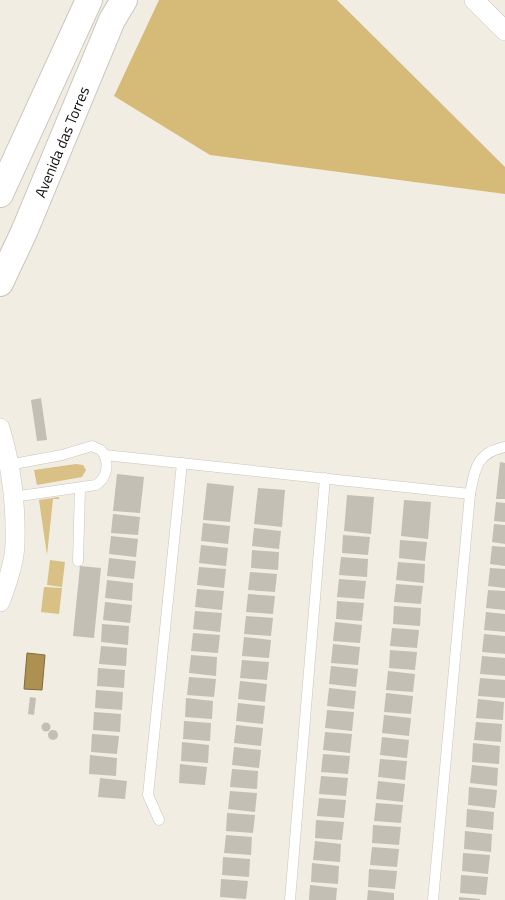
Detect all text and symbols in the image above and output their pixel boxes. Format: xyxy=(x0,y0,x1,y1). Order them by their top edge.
street label: Avenida das Torres xyxy=(28,83,95,201)

